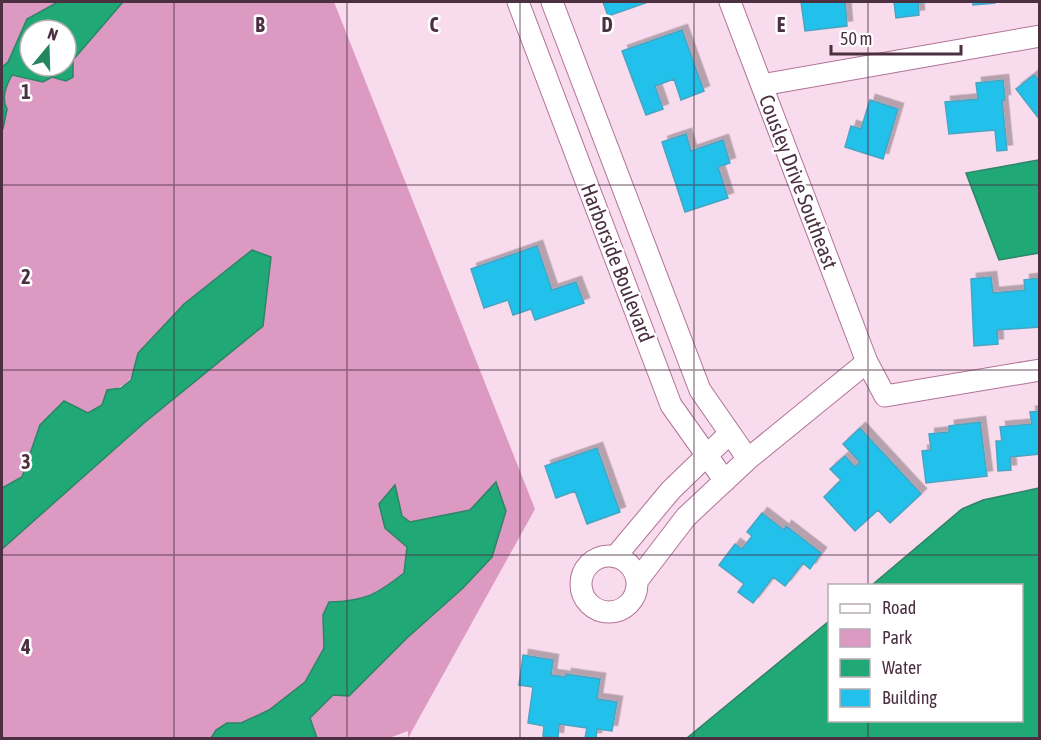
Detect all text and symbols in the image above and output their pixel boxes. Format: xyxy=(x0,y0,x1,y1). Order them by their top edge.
text: B xyxy=(255,13,265,36)
text: C xyxy=(430,13,439,36)
text: D xyxy=(601,13,613,36)
text: E xyxy=(777,13,786,36)
north arrow xyxy=(18,18,78,78)
scale bar xyxy=(831,18,962,56)
text: N xyxy=(45,24,60,44)
text: 50 m xyxy=(840,28,872,49)
text: 1 xyxy=(21,80,31,103)
street label: Cousley Drive Southeast xyxy=(755,91,843,272)
street label: Harborside Boulevard xyxy=(577,180,659,345)
text: 2 xyxy=(21,265,31,288)
text: 3 xyxy=(21,450,31,473)
legend xyxy=(828,584,1023,722)
text: Road xyxy=(882,597,916,618)
text: Park xyxy=(882,627,912,648)
text: 4 xyxy=(20,635,31,658)
text: Water xyxy=(882,657,922,678)
text: Building xyxy=(882,687,937,708)

